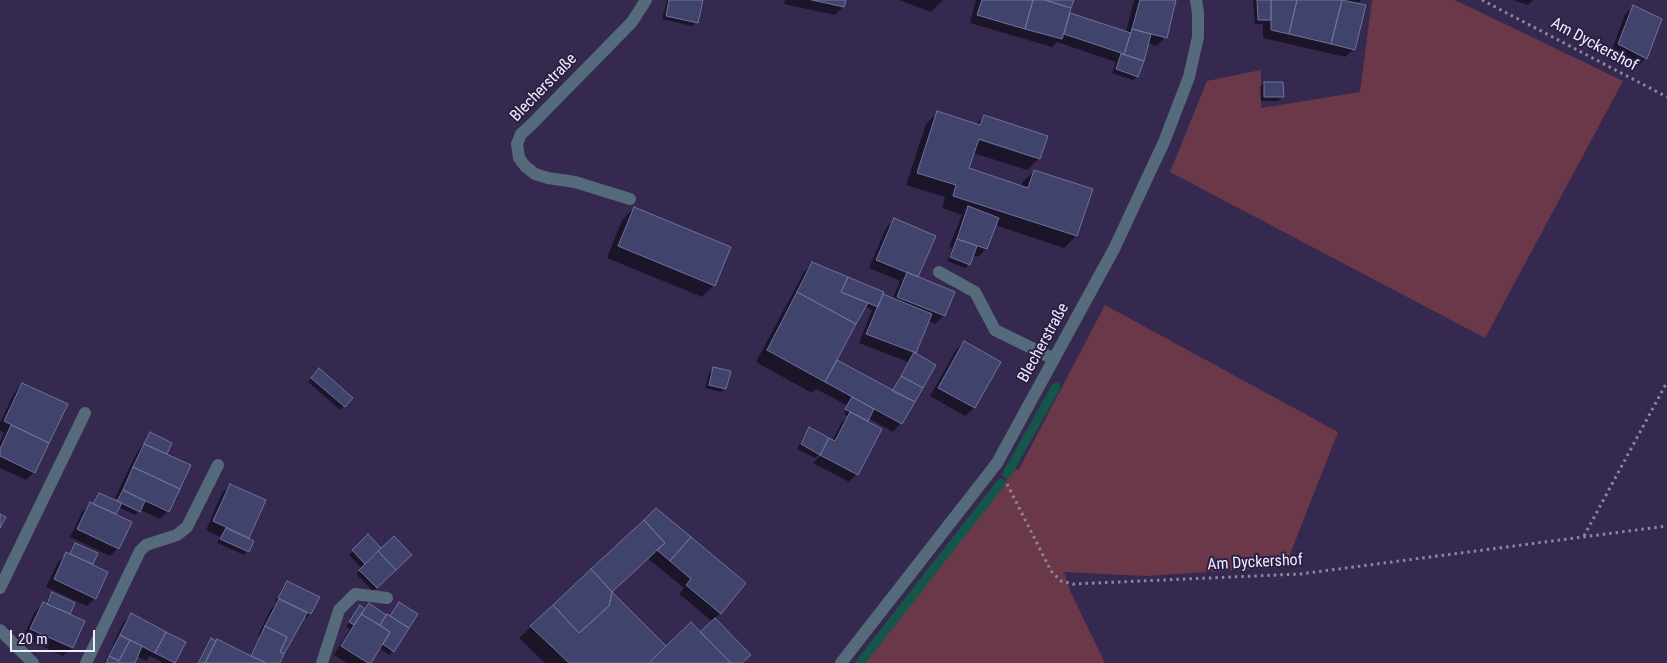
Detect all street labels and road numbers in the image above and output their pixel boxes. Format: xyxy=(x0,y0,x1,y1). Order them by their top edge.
street label: Am Dyckershof xyxy=(1547,14,1641,76)
street label: Blecherstraße xyxy=(507,50,581,126)
street label: Blecherstraße xyxy=(1014,300,1074,386)
street label: Am Dyckershof xyxy=(1207,551,1303,575)

